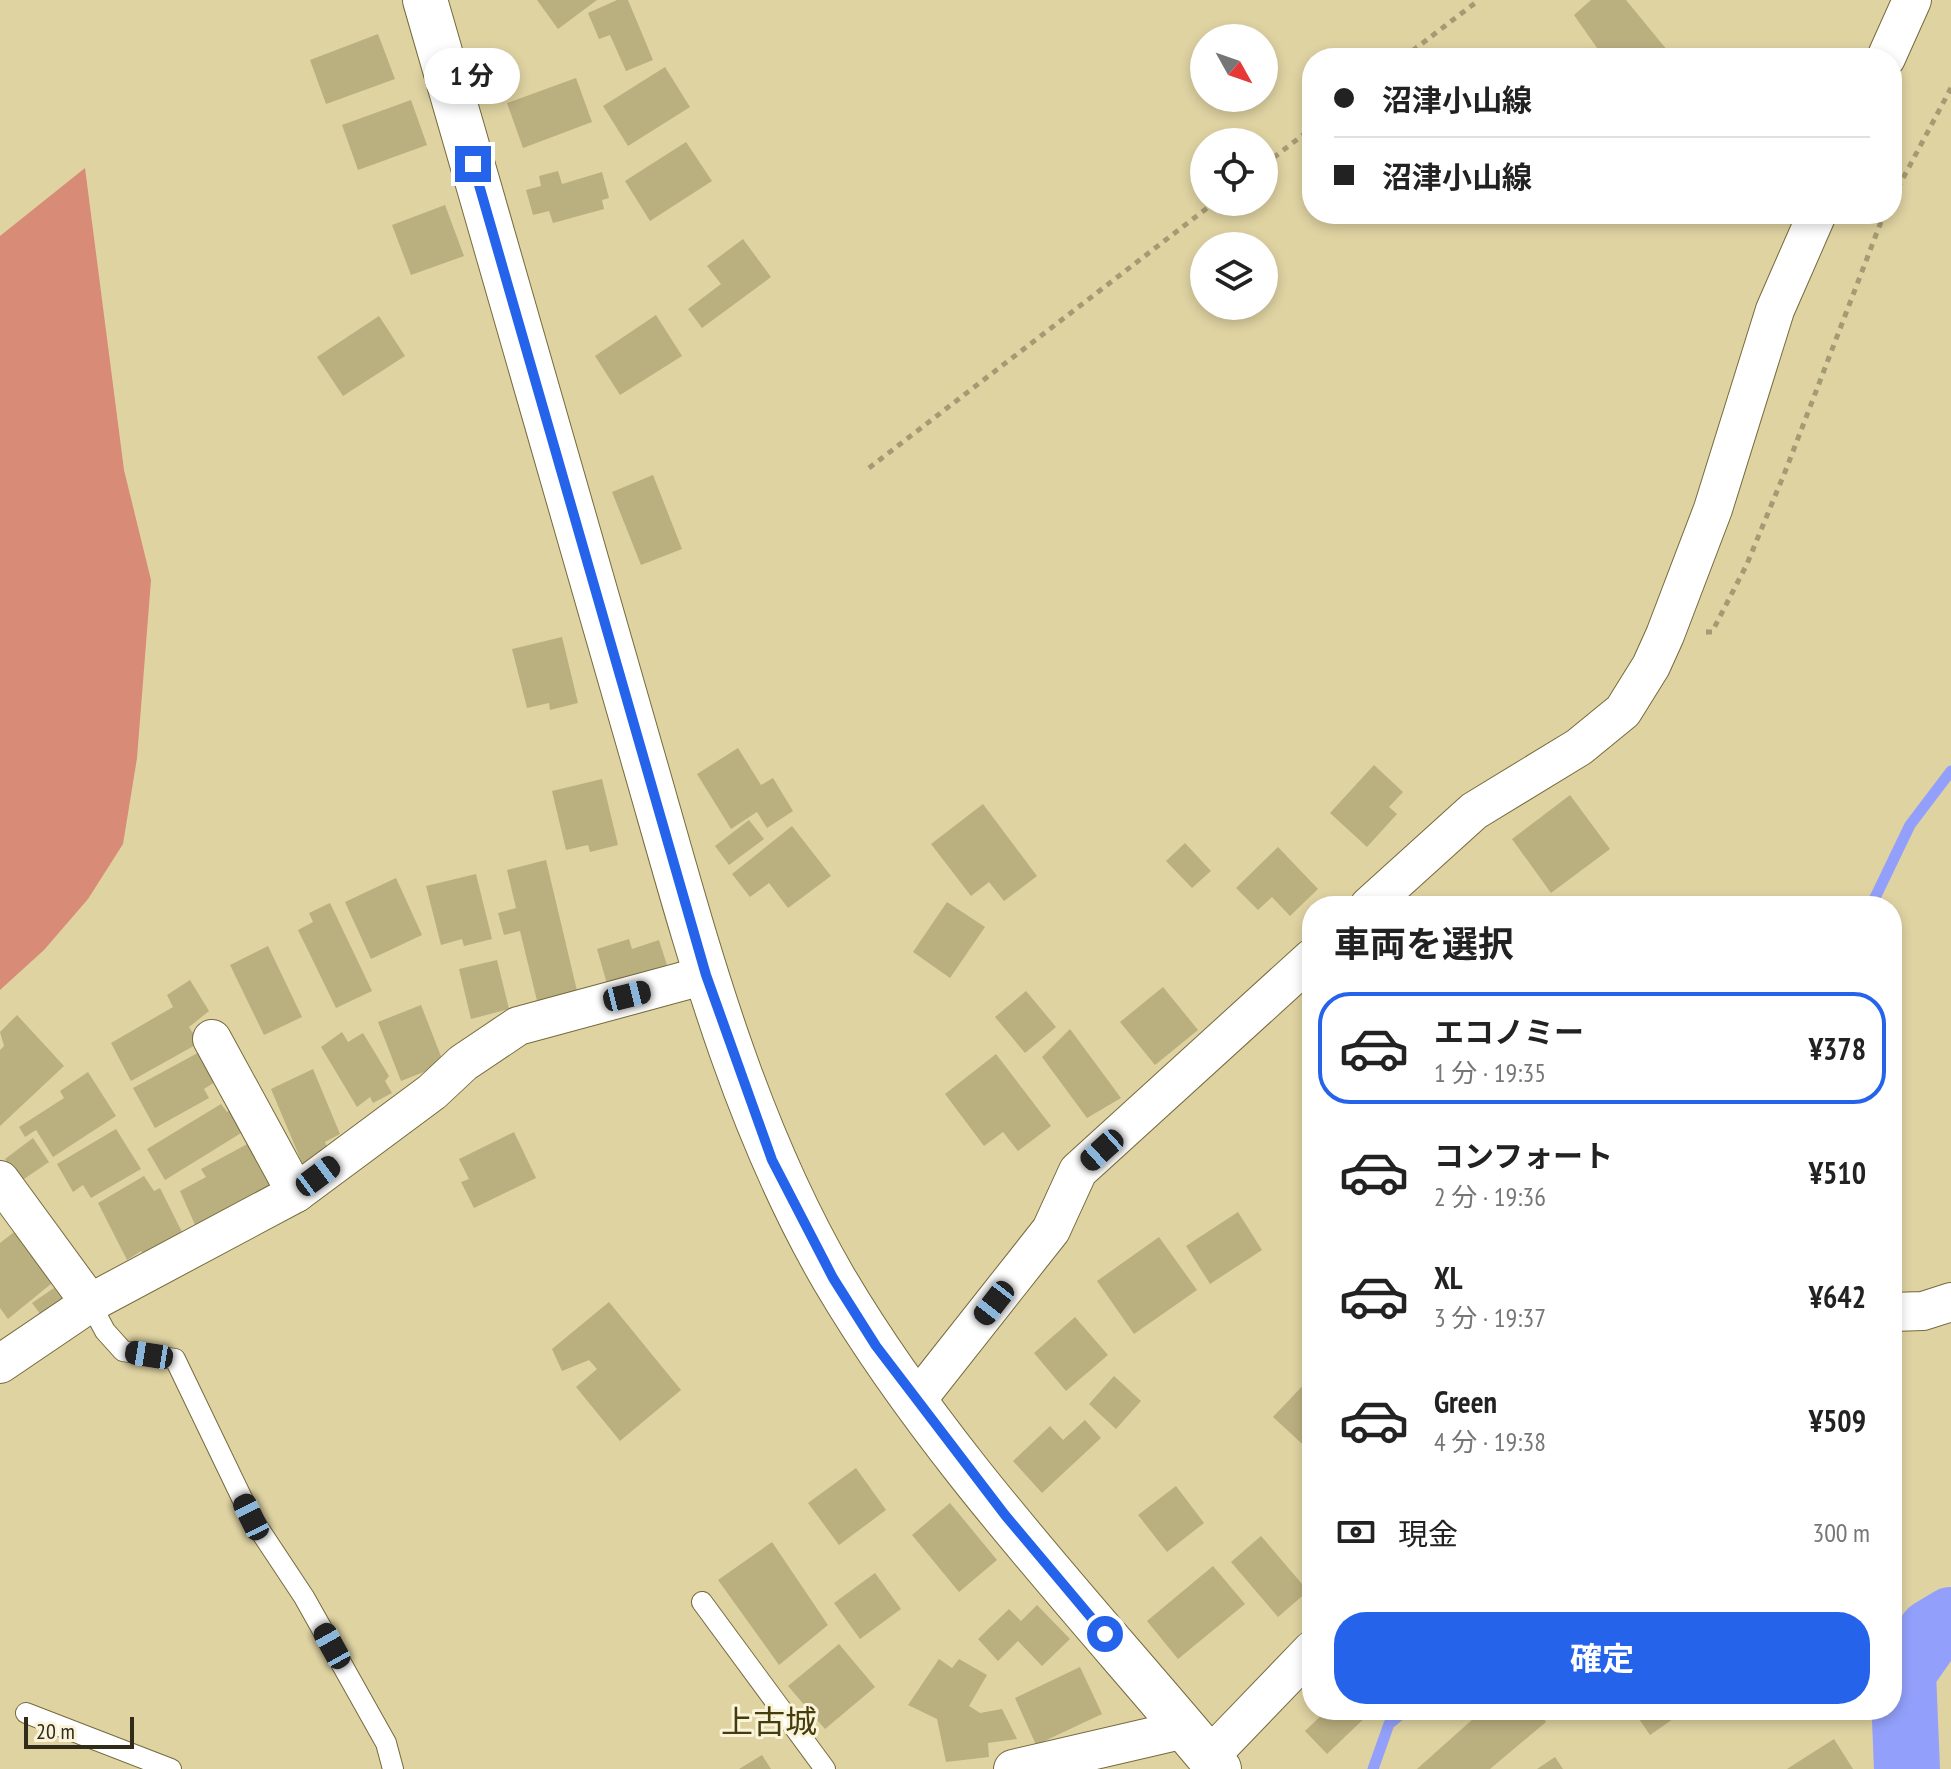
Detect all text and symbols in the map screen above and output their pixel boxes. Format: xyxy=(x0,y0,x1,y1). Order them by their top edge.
north arrow xyxy=(1190,24,1278,112)
map controls xyxy=(1190,24,1278,320)
callout: 1 分 xyxy=(425,48,521,104)
text: 1 分 xyxy=(450,59,494,92)
text: 沼津小山線 xyxy=(1382,80,1532,119)
button: locate xyxy=(1190,128,1278,216)
route end xyxy=(455,146,491,182)
text: 沼津小山線 xyxy=(1382,157,1532,196)
button: layers xyxy=(1190,232,1278,320)
text: 車両を選択 xyxy=(1334,920,1514,967)
car xyxy=(601,979,653,1013)
icon: car xyxy=(1338,1012,1410,1084)
text: エコノミー xyxy=(1434,1012,1584,1051)
text: ¥378 xyxy=(1809,1029,1866,1068)
text: 1 分 · 19:35 xyxy=(1434,1056,1546,1089)
car xyxy=(1076,1125,1128,1175)
icon: car xyxy=(1338,1136,1410,1208)
text: コンフォート xyxy=(1434,1136,1613,1175)
car xyxy=(292,1152,344,1200)
text: ¥510 xyxy=(1809,1153,1866,1192)
text: 2 分 · 19:36 xyxy=(1434,1180,1546,1213)
text: XL xyxy=(1434,1258,1463,1297)
icon: car xyxy=(1338,1260,1410,1332)
car xyxy=(970,1277,1018,1329)
text: ¥642 xyxy=(1809,1277,1866,1316)
text: 3 分 · 19:37 xyxy=(1434,1301,1546,1334)
car xyxy=(123,1339,175,1371)
text: Green xyxy=(1434,1382,1497,1421)
icon: car xyxy=(1338,1384,1410,1456)
text: ¥509 xyxy=(1809,1401,1866,1440)
text: 4 分 · 19:38 xyxy=(1434,1425,1546,1458)
car xyxy=(230,1490,272,1544)
icon: cash xyxy=(1334,1510,1378,1554)
text: 現金 xyxy=(1398,1514,1458,1553)
text: 300 m xyxy=(1812,1516,1870,1549)
button: 確定 xyxy=(1334,1612,1870,1704)
route start xyxy=(1087,1616,1123,1652)
car xyxy=(310,1619,354,1673)
district label: 上古城 xyxy=(721,1700,817,1742)
scale bar xyxy=(24,1713,134,1749)
text: 20 m xyxy=(36,1717,75,1745)

